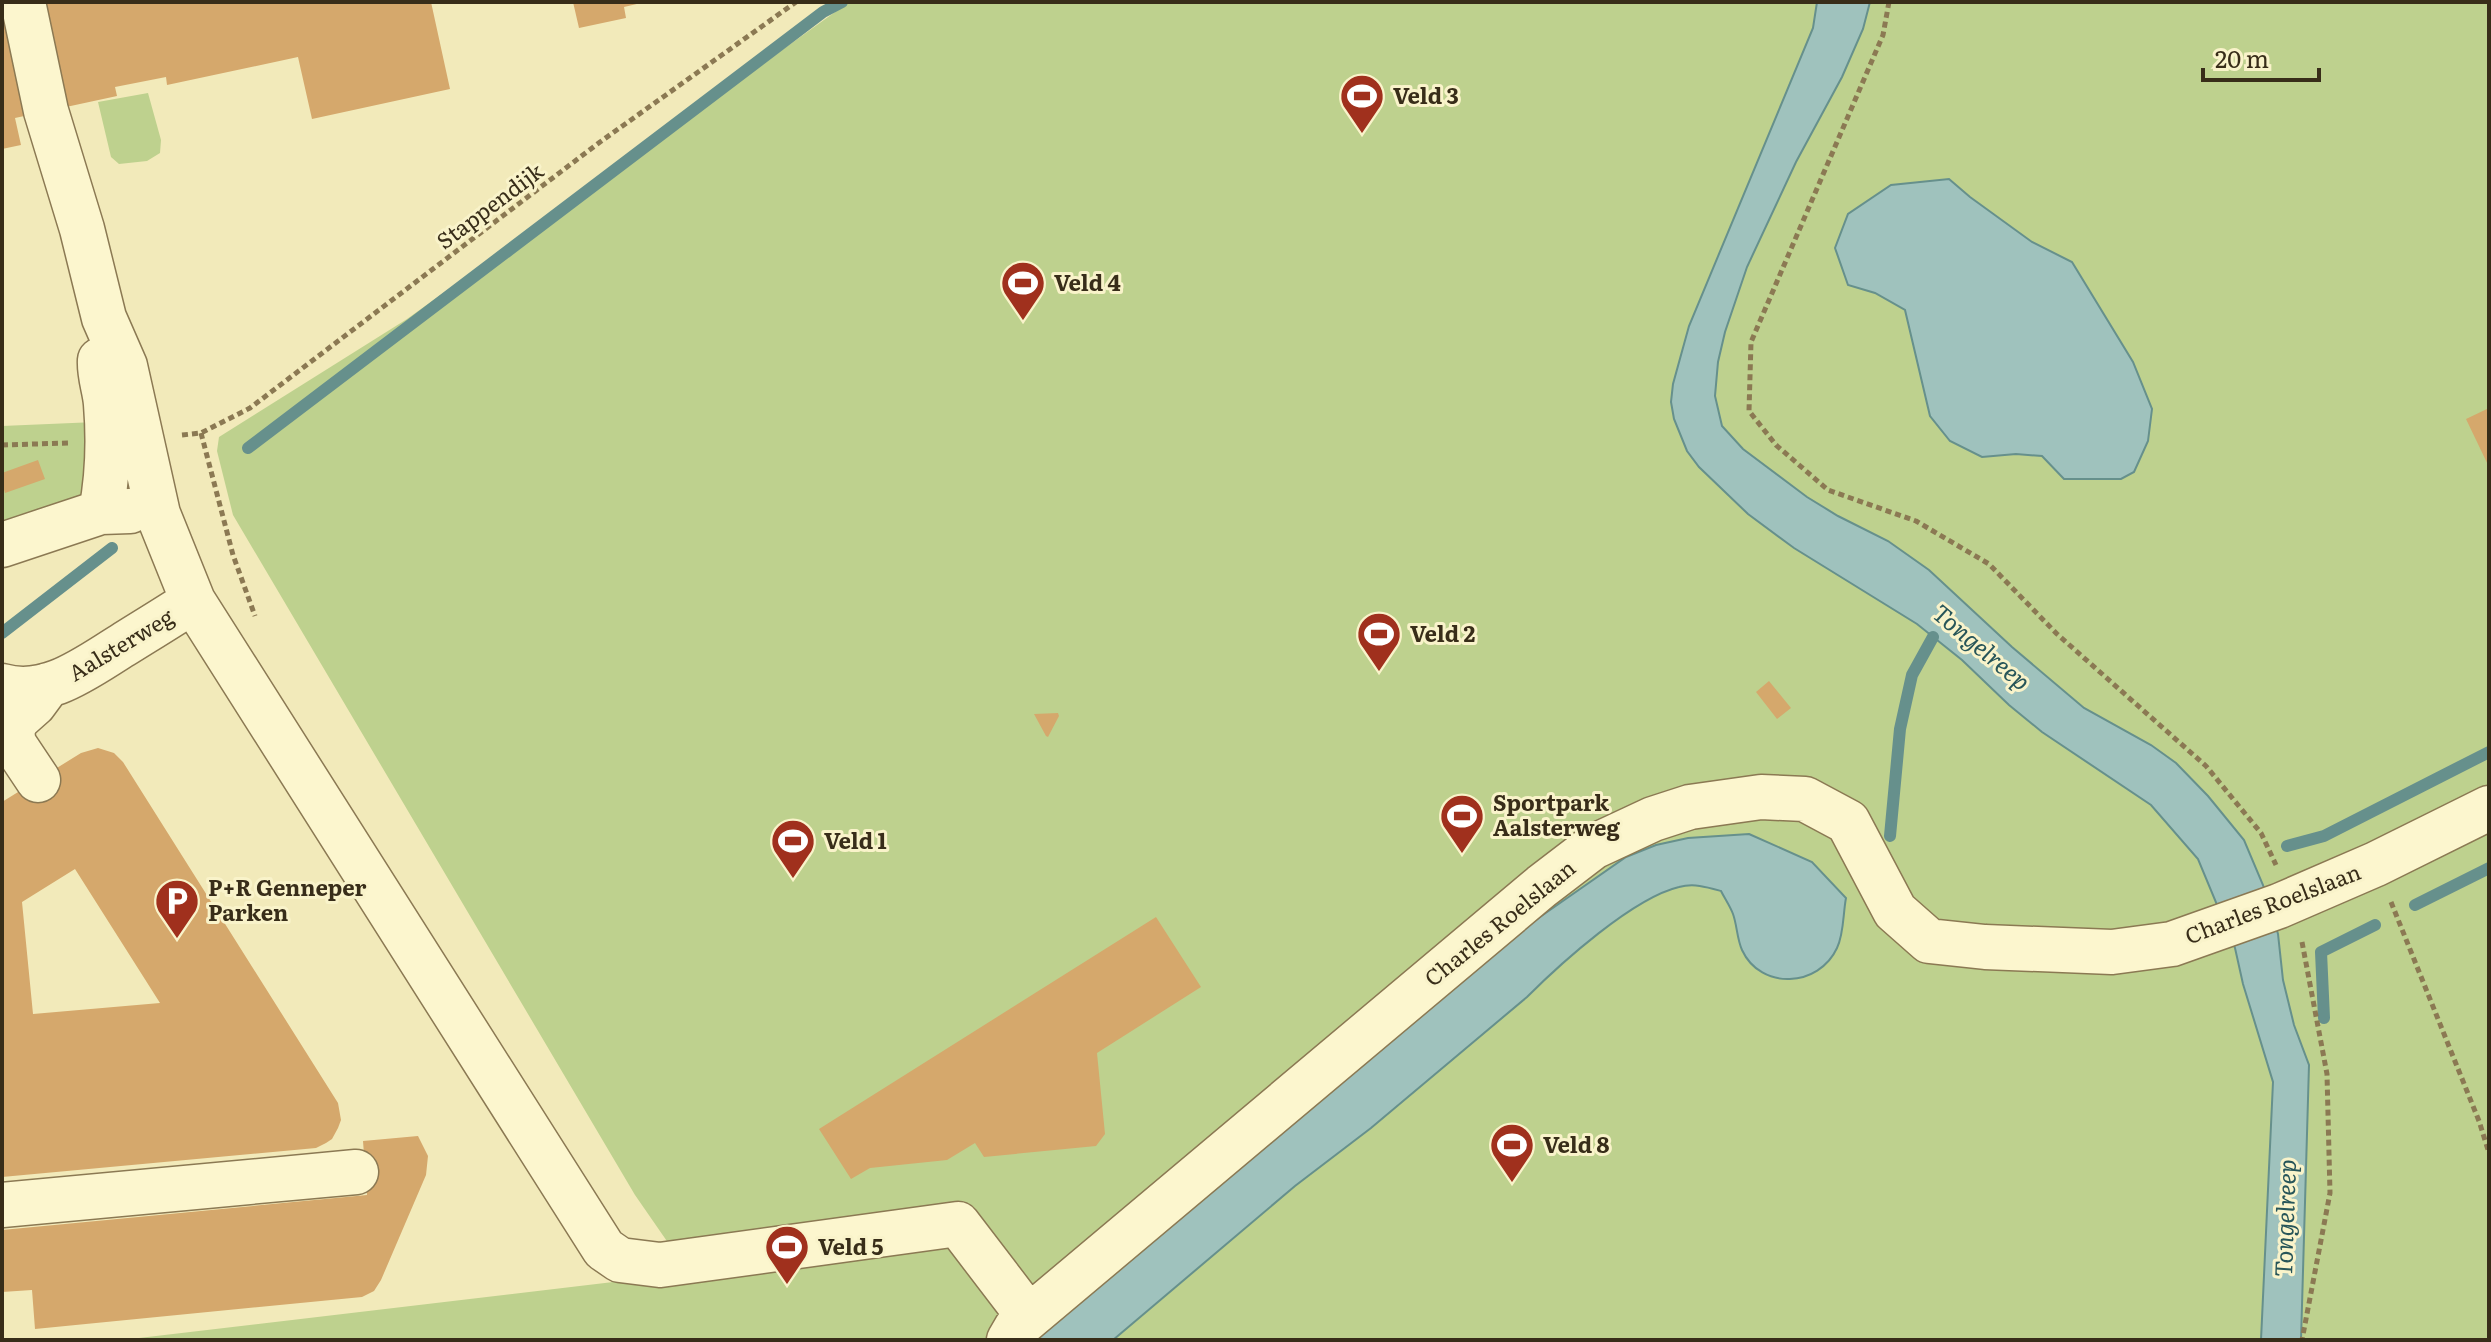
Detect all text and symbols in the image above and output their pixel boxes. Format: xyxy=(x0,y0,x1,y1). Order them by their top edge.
scale bar xyxy=(2203,32,2319,82)
text: 20 m xyxy=(2215,40,2269,75)
sports icon: Veld 3 xyxy=(1338,72,1386,135)
place label: Veld 3 xyxy=(1393,78,1459,111)
street label: Stappendijk xyxy=(429,153,550,256)
sports icon: Veld 4 xyxy=(999,259,1047,322)
place label: Veld 4 xyxy=(1054,265,1121,298)
water label: Tongelreep xyxy=(1926,595,2039,697)
street label: Aalsterweg xyxy=(61,599,180,688)
sports icon: Veld 2 xyxy=(1355,610,1403,673)
place label: Veld 2 xyxy=(1410,616,1476,649)
place label: Sportpark Aalsterweg xyxy=(1493,785,1621,843)
sports icon: Sportpark Aalsterweg xyxy=(1438,792,1486,855)
sports icon: Veld 1 xyxy=(769,817,817,880)
place label: Veld 1 xyxy=(824,823,887,856)
street label: Charles Roelslaan xyxy=(1416,851,1582,993)
street label: Charles Roelslaan xyxy=(2180,854,2365,951)
place label: P+R Genneper Parken xyxy=(208,870,366,928)
parking icon: P+R Genneper Parken xyxy=(153,877,201,940)
sports icon: Veld 8 xyxy=(1488,1121,1536,1184)
place label: Veld 8 xyxy=(1543,1127,1610,1160)
water label: Tongelreep xyxy=(2264,1159,2303,1277)
sports icon: Veld 5 xyxy=(763,1223,811,1286)
place label: Veld 5 xyxy=(818,1229,884,1262)

